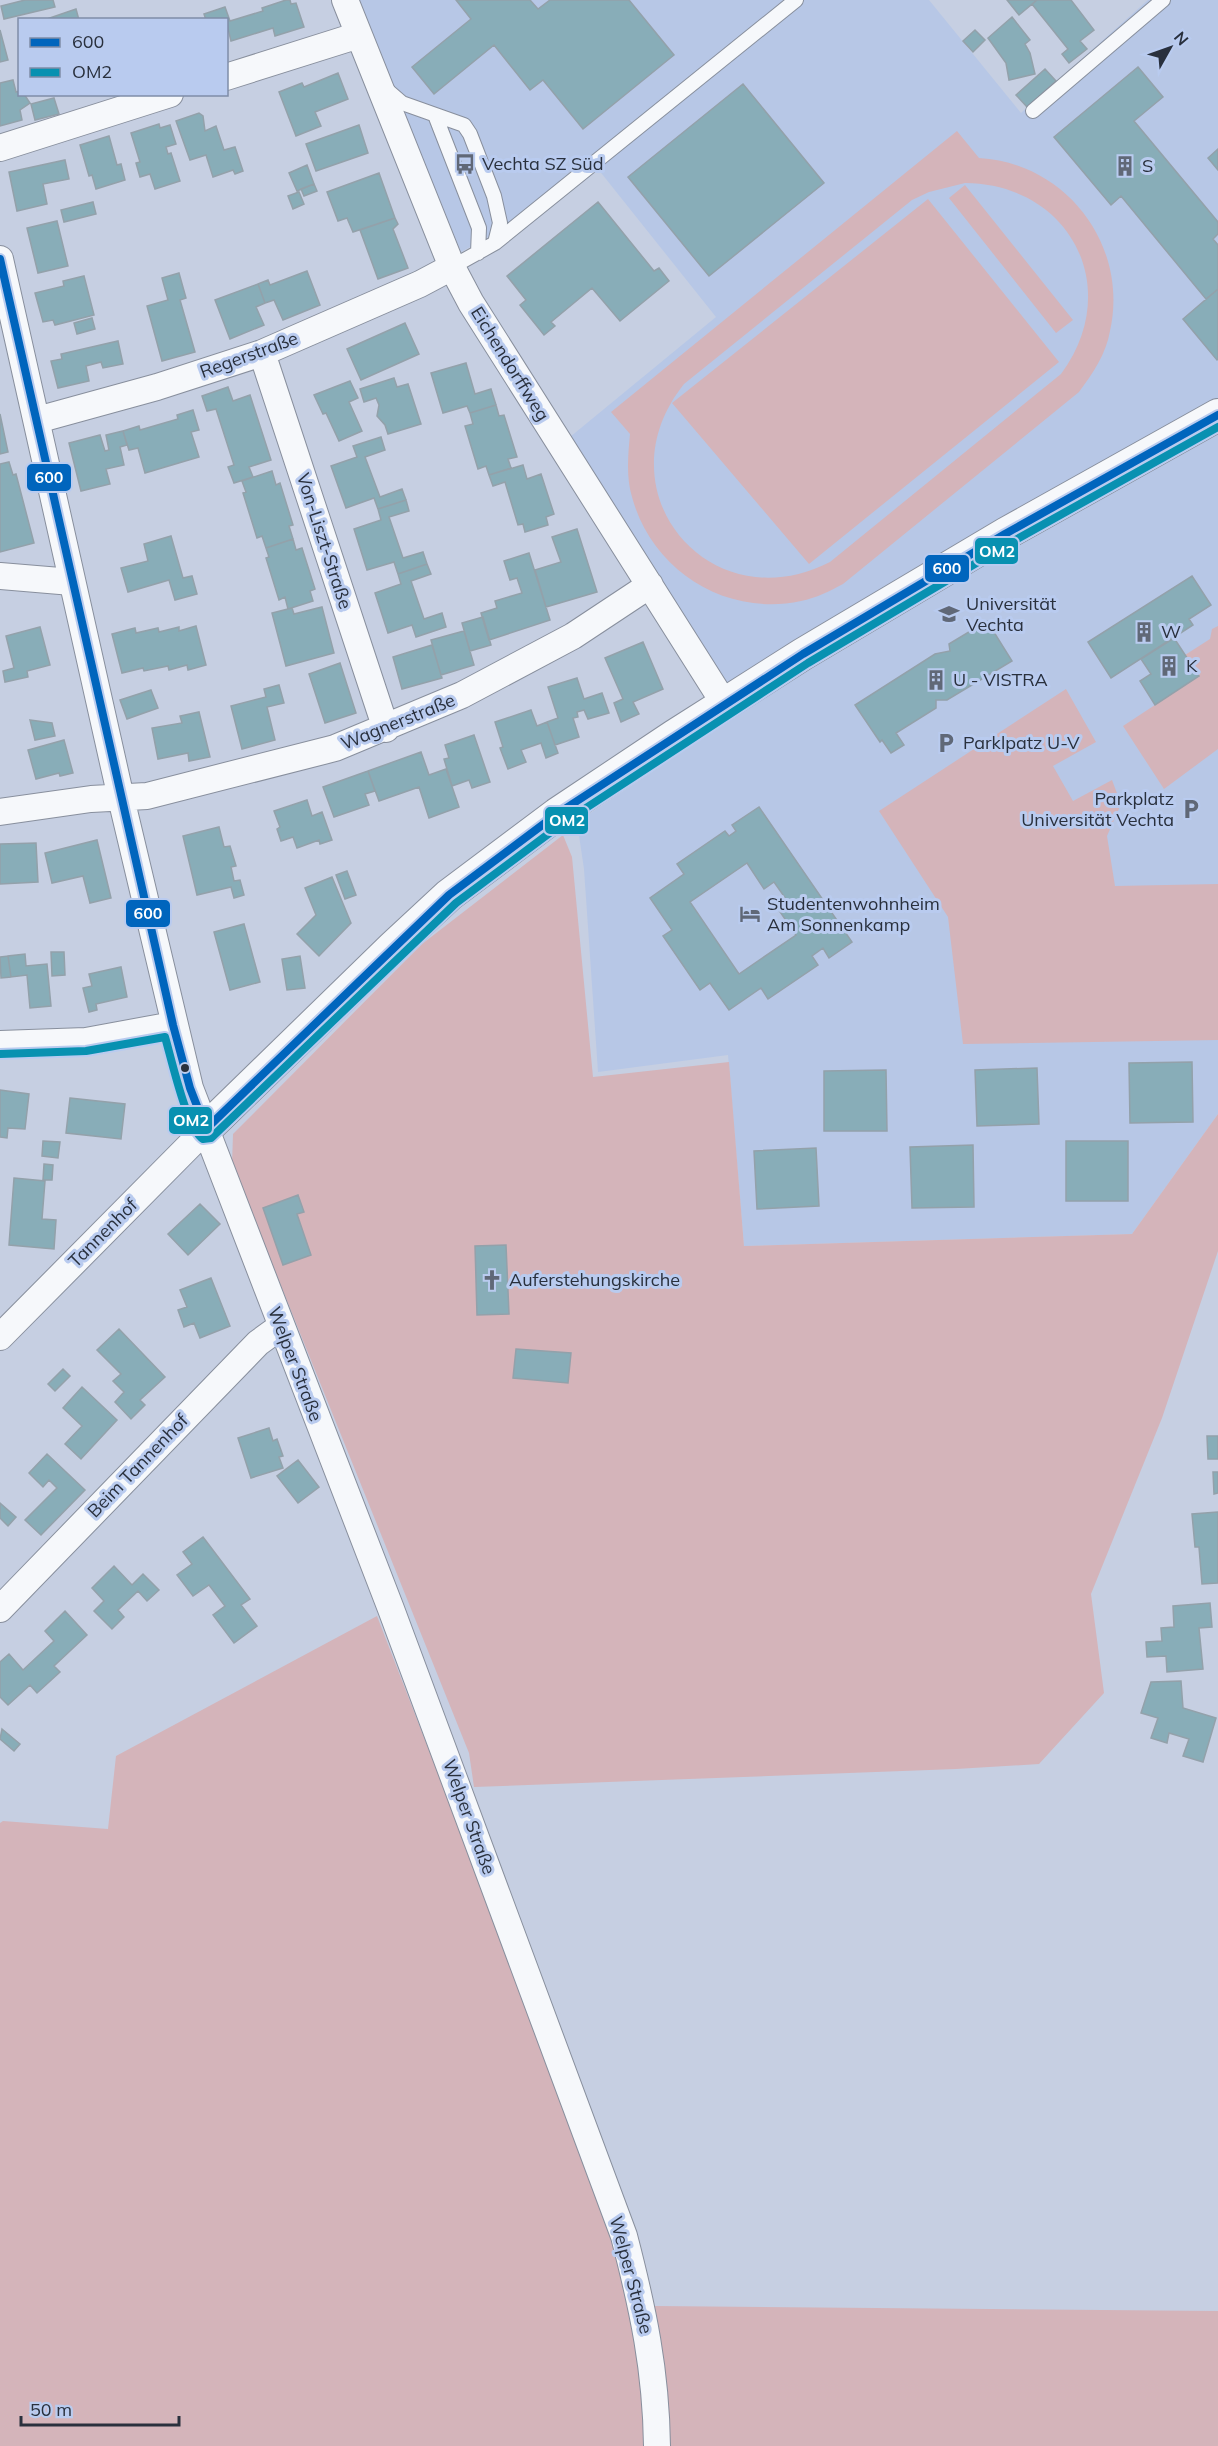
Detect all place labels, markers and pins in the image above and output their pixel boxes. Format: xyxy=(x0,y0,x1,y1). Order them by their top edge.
bus stop icon: Vechta SZ Süd xyxy=(453,152,477,176)
place label: Vechta SZ Süd xyxy=(482,152,603,175)
building icon: S xyxy=(1113,154,1137,178)
place label: S xyxy=(1142,154,1153,177)
place label: Universität Vechta xyxy=(966,592,1056,636)
school or university icon: Universität Vechta xyxy=(937,602,961,626)
building icon: W xyxy=(1132,620,1156,644)
place label: W xyxy=(1161,620,1181,643)
building icon: K xyxy=(1157,654,1181,678)
place label: K xyxy=(1186,654,1198,677)
building icon: U - VISTRA xyxy=(924,668,948,692)
place label: U - VISTRA xyxy=(953,668,1048,691)
parking icon: Parklpatz U-V xyxy=(934,731,958,755)
place label: Parklpatz U-V xyxy=(963,731,1080,754)
place label: Parkplatz Universität Vechta xyxy=(1021,787,1174,831)
parking icon: Parkplatz Universität Vechta xyxy=(1179,797,1203,821)
place label: Studentenwohnheim Am Sonnenkamp xyxy=(767,892,940,936)
hotel icon: Studentenwohnheim Am Sonnenkamp xyxy=(738,902,762,926)
unlabelled marker xyxy=(179,1062,191,1074)
church icon: Auferstehungskirche xyxy=(480,1268,504,1292)
place label: Auferstehungskirche xyxy=(509,1268,680,1291)

